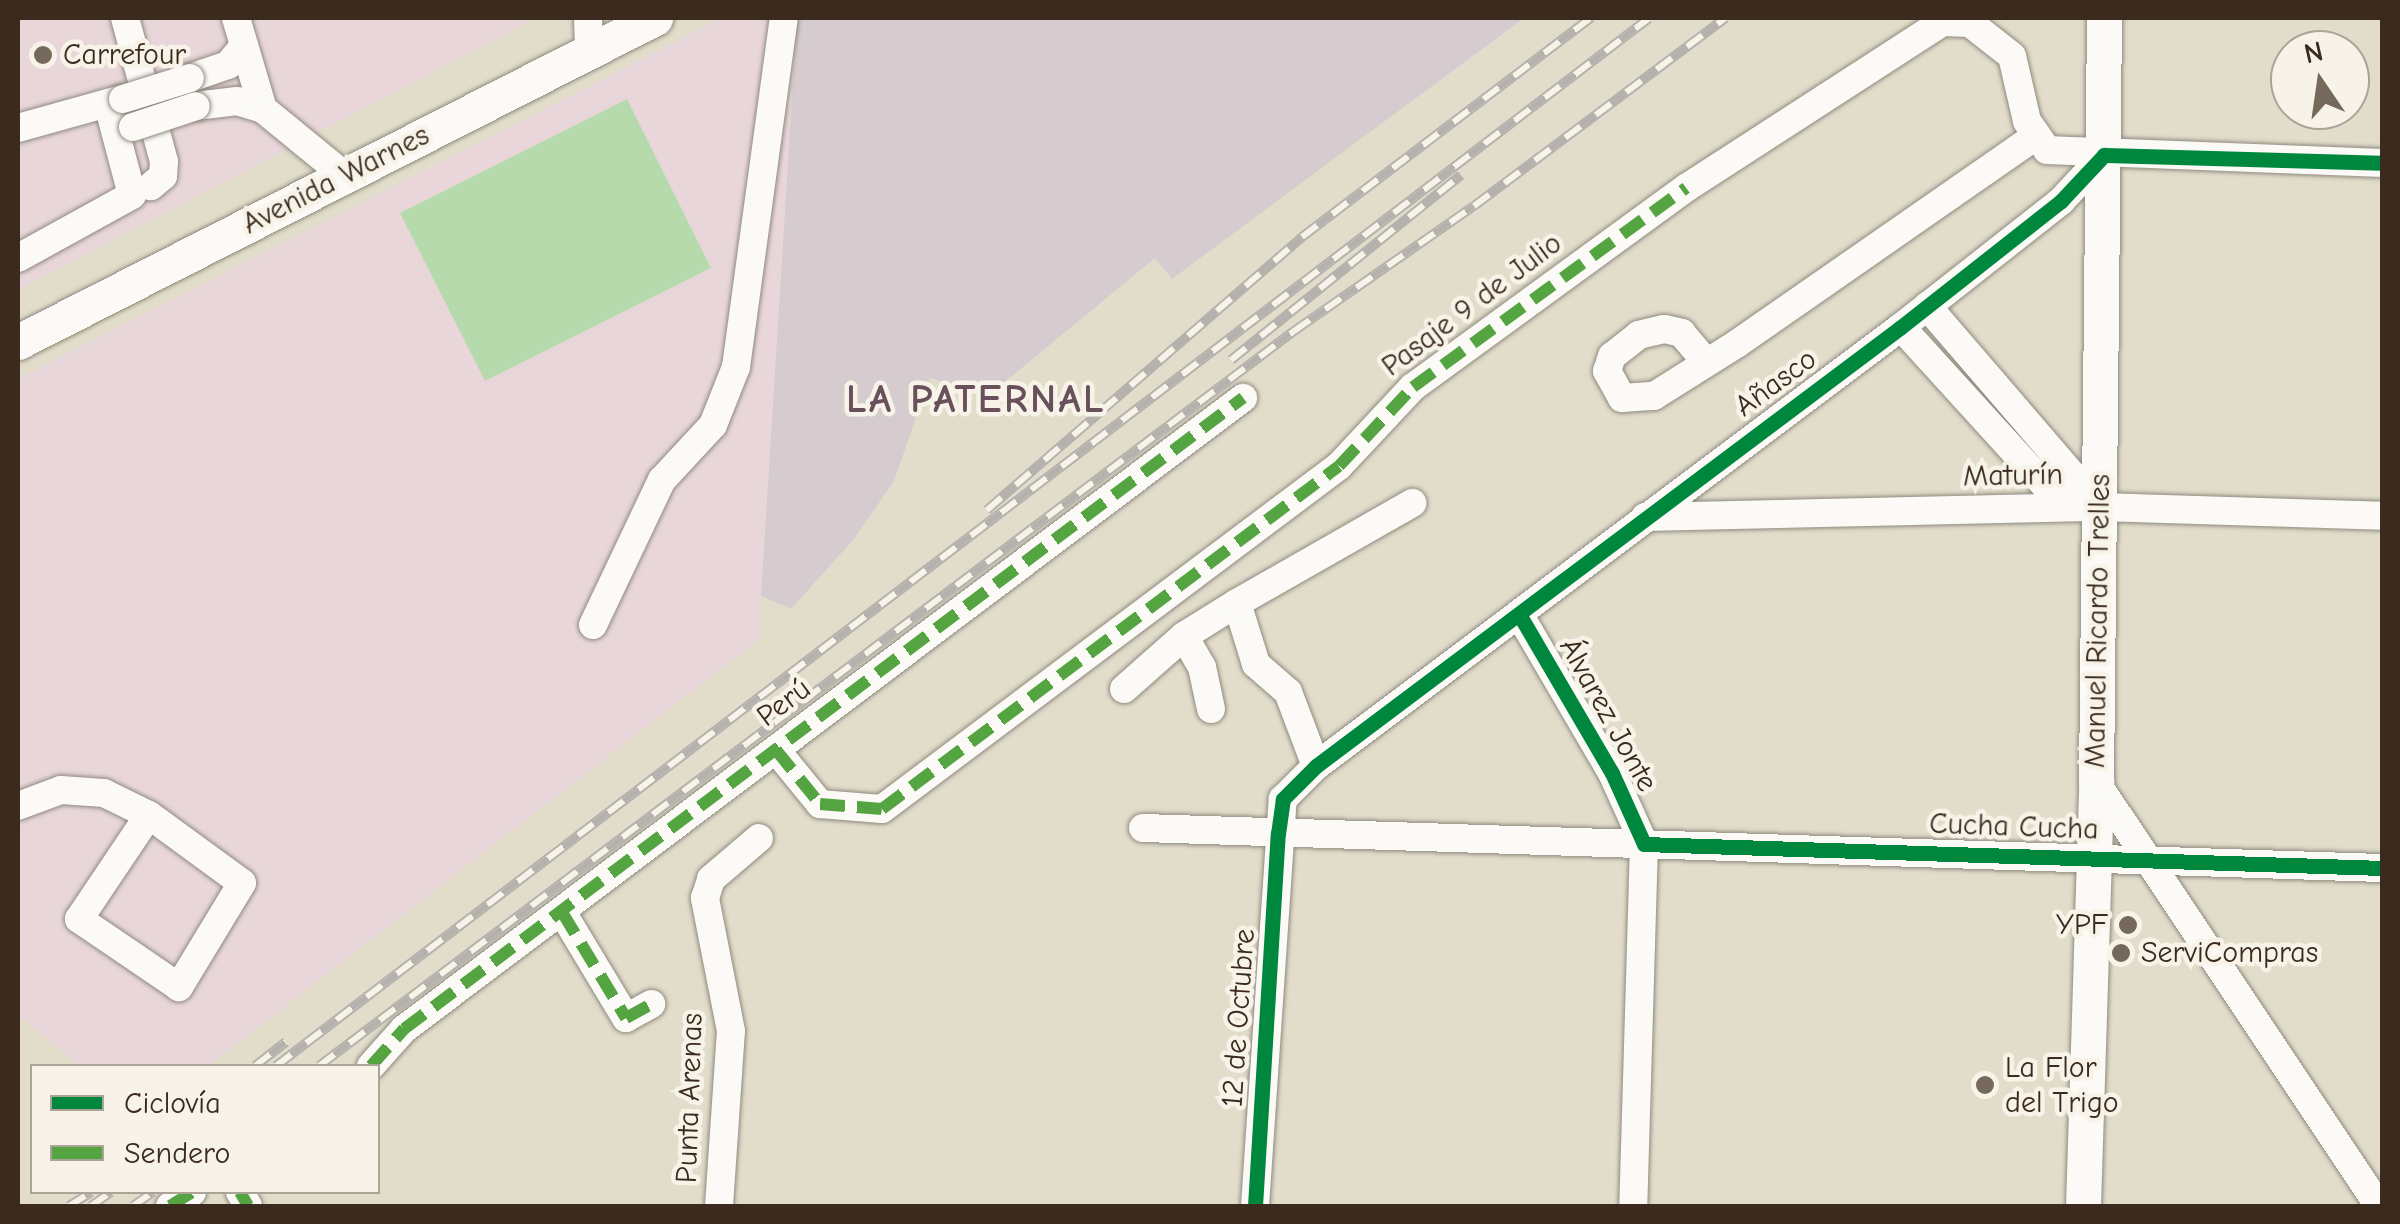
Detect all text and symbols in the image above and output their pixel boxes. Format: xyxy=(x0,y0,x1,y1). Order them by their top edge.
north arrow xyxy=(2270,30,2370,130)
text: N xyxy=(2301,35,2326,70)
place label: Carrefour xyxy=(63,37,186,73)
marker: Carrefour xyxy=(32,44,54,66)
street label: Avenida Warnes xyxy=(237,118,435,242)
street label: Pasaje 9 de Julio xyxy=(1375,226,1569,384)
street label: Añasco xyxy=(1728,341,1824,425)
district label: LA PATERNAL xyxy=(846,375,1106,423)
street label: Maturín xyxy=(1963,457,2063,495)
street label: Manuel Ricardo Trelles xyxy=(2077,474,2119,768)
street label: Álvarez Jonte xyxy=(1551,632,1665,798)
street label: Perú xyxy=(750,671,818,735)
street label: Cucha Cucha xyxy=(1929,806,2099,848)
place label: YPF xyxy=(2056,907,2108,943)
marker: YPF xyxy=(2117,914,2139,936)
street label: 12 de Octubre xyxy=(1215,928,1263,1108)
place label: ServiCompras xyxy=(2141,935,2318,971)
marker: ServiCompras xyxy=(2110,942,2132,964)
street label: Punta Arenas xyxy=(669,1012,711,1184)
place label: La Flor del Trigo xyxy=(2005,1050,2119,1120)
legend xyxy=(30,1064,380,1194)
marker: La Flor del Trigo xyxy=(1974,1074,1996,1096)
text: Ciclovía xyxy=(124,1086,221,1121)
text: Sendero xyxy=(124,1136,230,1171)

